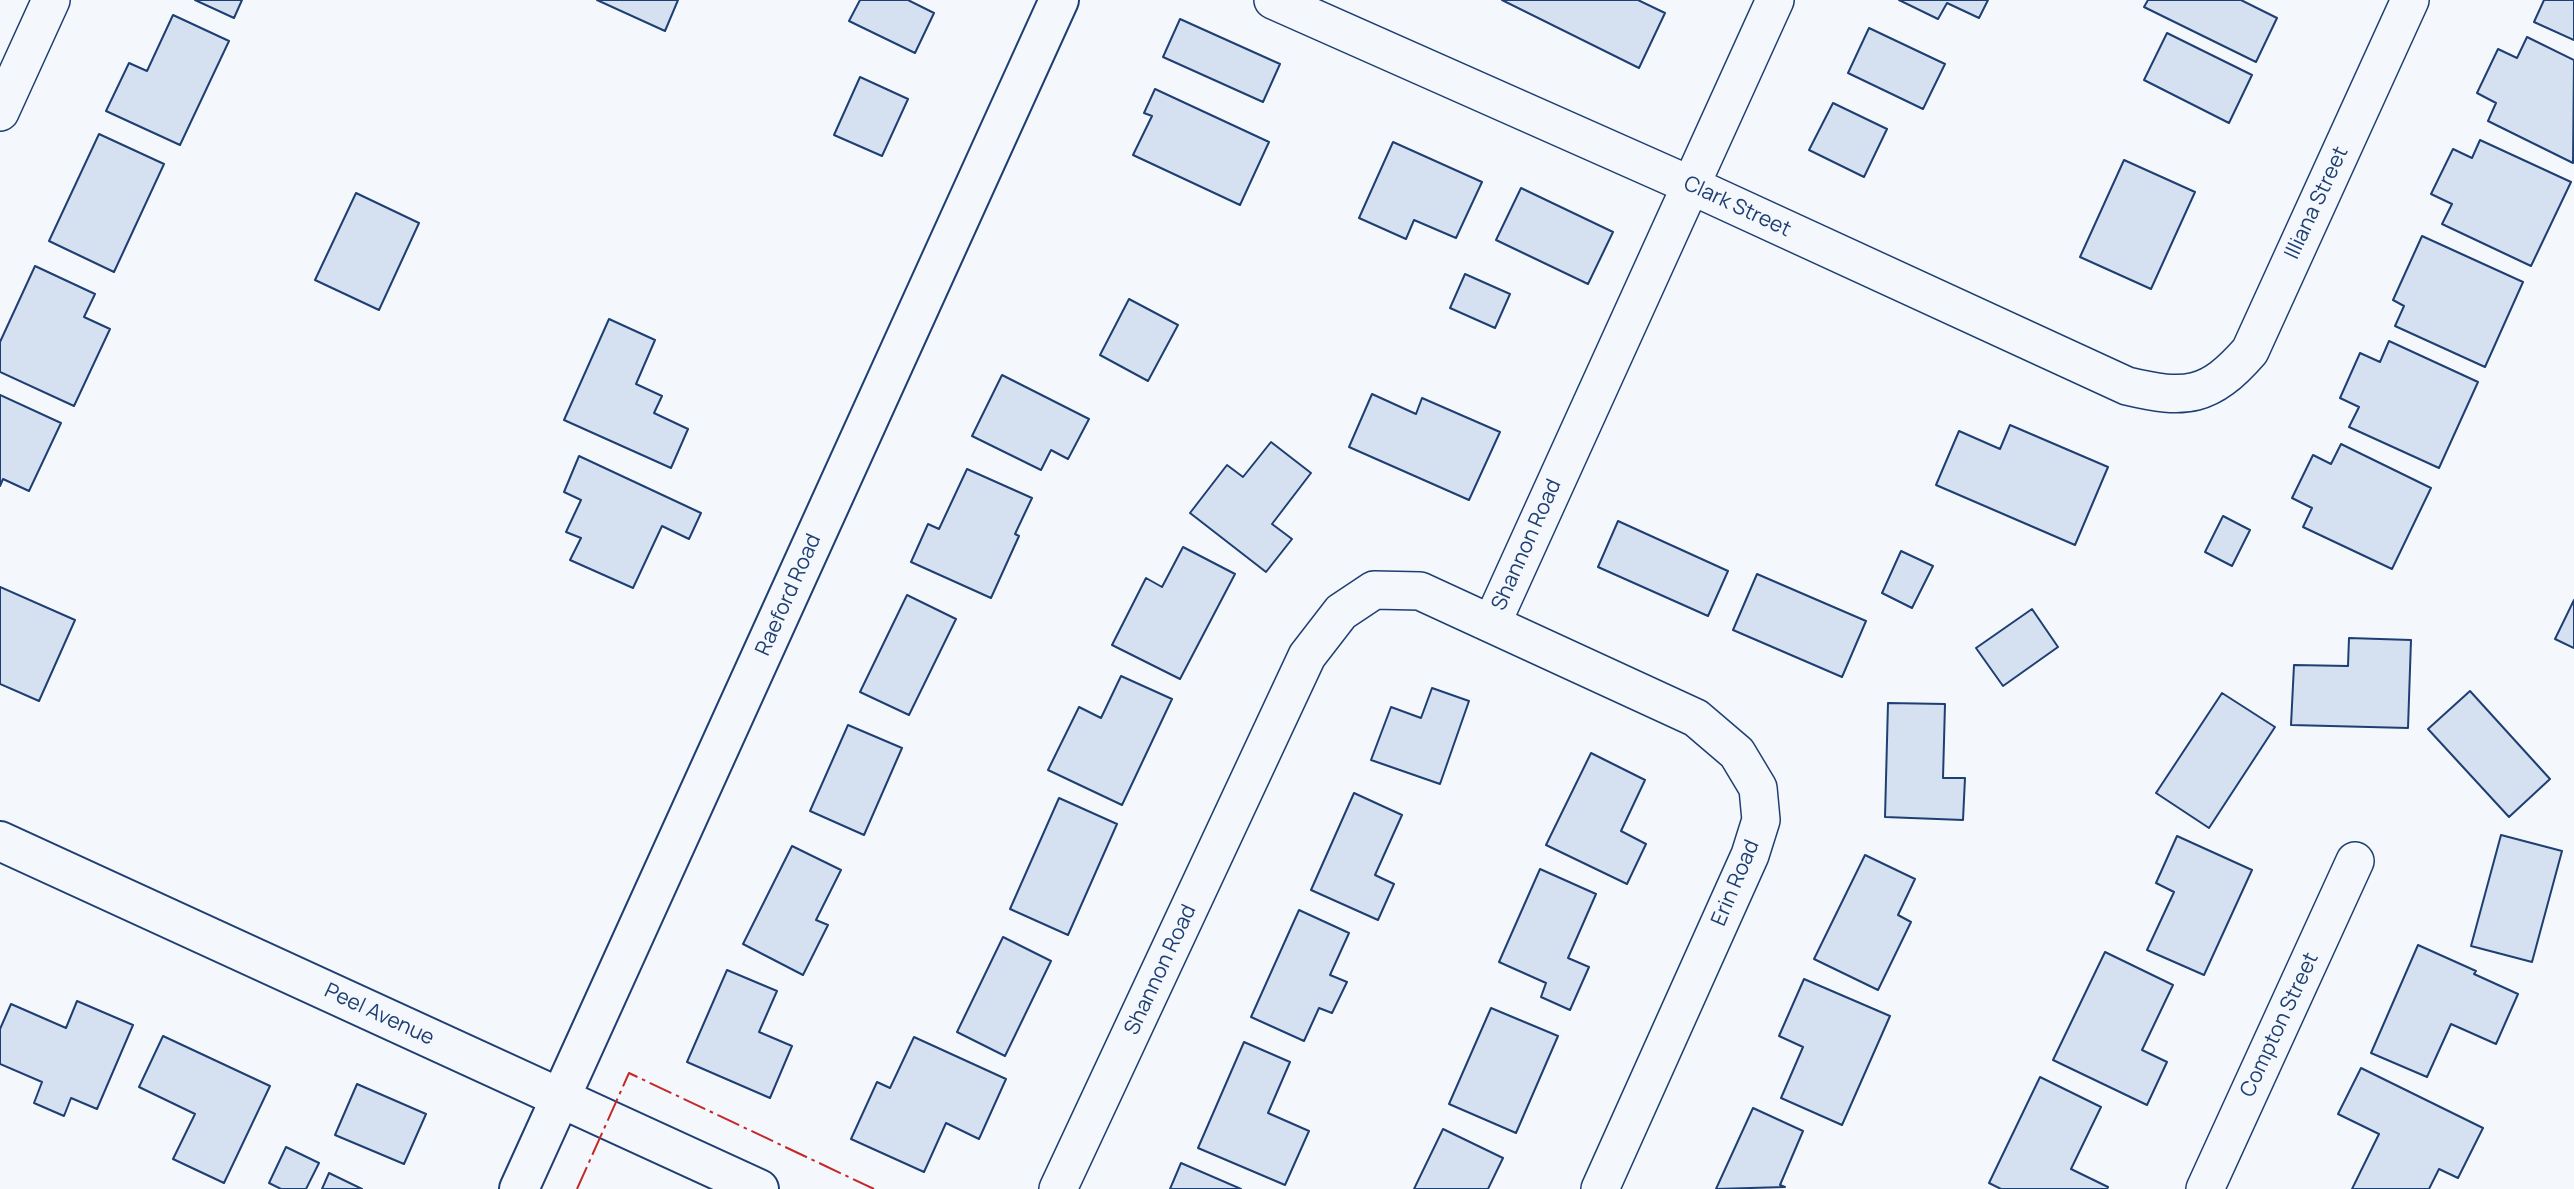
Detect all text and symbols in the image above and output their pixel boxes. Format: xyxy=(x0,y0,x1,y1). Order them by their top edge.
street label: Illiana Street xyxy=(2280,143,2354,263)
street label: Clark Street xyxy=(1679,171,1795,243)
street label: Shannon Road xyxy=(1487,476,1567,614)
street label: Raeford Road xyxy=(751,530,827,660)
street label: Erin Road xyxy=(1707,836,1765,930)
street label: Shannon Road xyxy=(1120,901,1202,1039)
street label: Compton Street xyxy=(2236,949,2324,1101)
street label: Peel Avenue xyxy=(320,979,438,1051)

